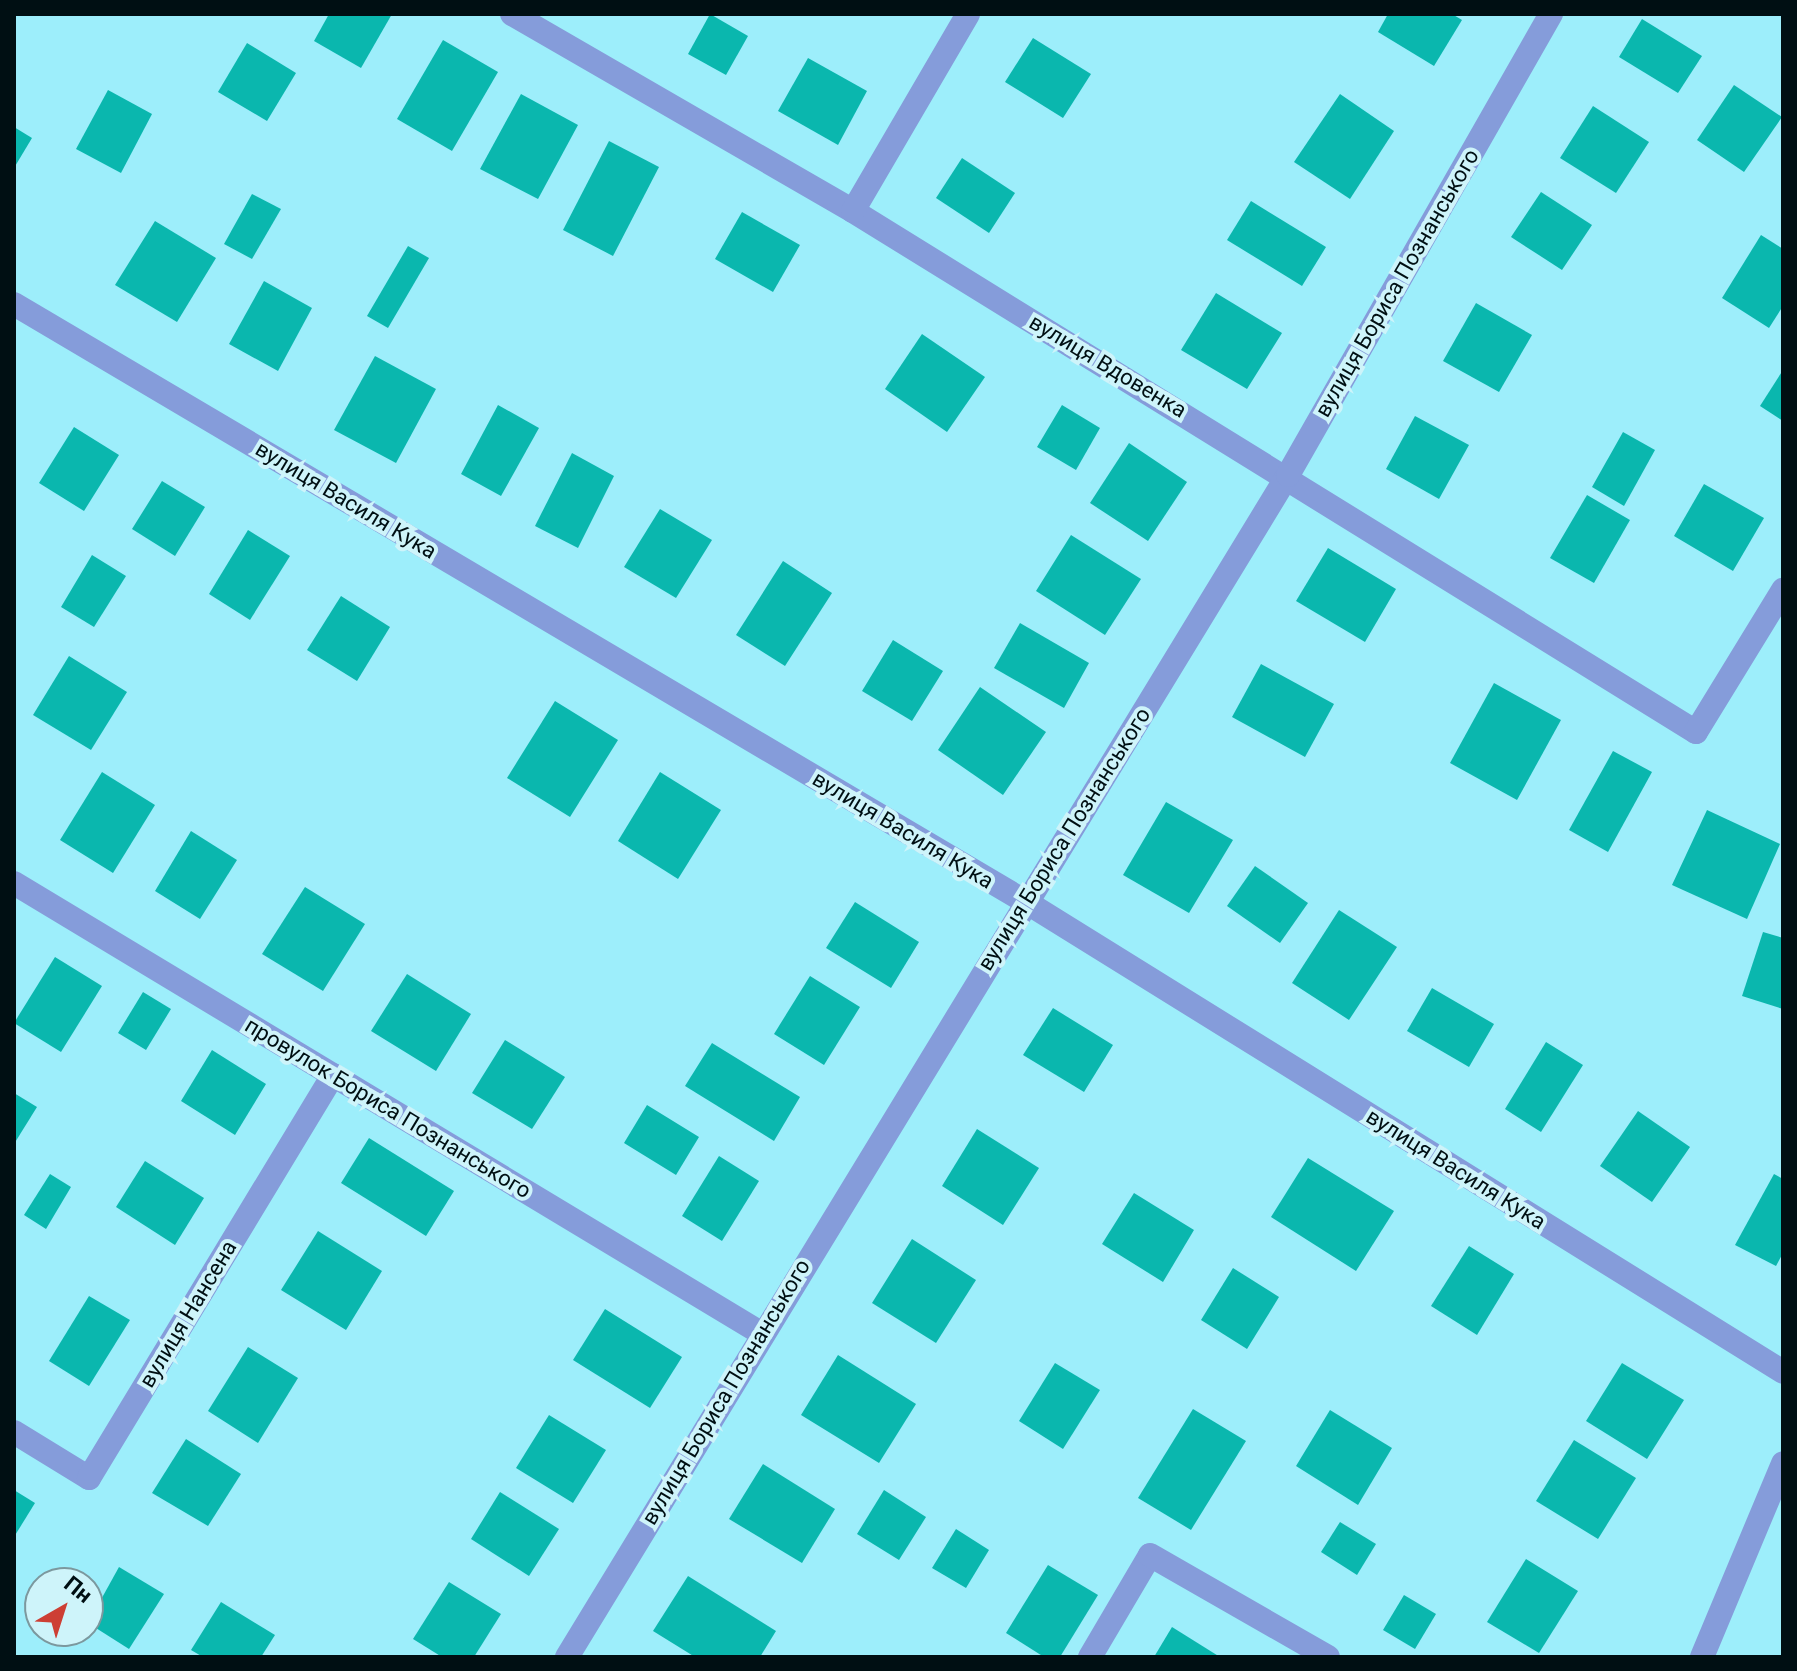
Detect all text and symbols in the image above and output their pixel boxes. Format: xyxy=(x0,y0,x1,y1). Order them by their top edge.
street label: вулиця Бориса Познанського xyxy=(1309,144,1485,422)
street label: вулиця Вдовенка xyxy=(1025,309,1191,423)
street label: вулиця Василя Кука xyxy=(251,435,441,565)
street label: вулиця Бориса Познанського xyxy=(972,703,1156,975)
street label: вулиця Василя Кука xyxy=(808,765,998,895)
street label: провулок Бориса Познанського xyxy=(240,1012,536,1204)
street label: вулиця Василя Кука xyxy=(1361,1103,1551,1235)
street label: вулиця Нансена xyxy=(134,1236,242,1392)
street label: вулиця Бориса Познанського xyxy=(636,1255,816,1529)
north arrow xyxy=(24,1567,104,1647)
text: Пн xyxy=(59,1571,97,1608)

